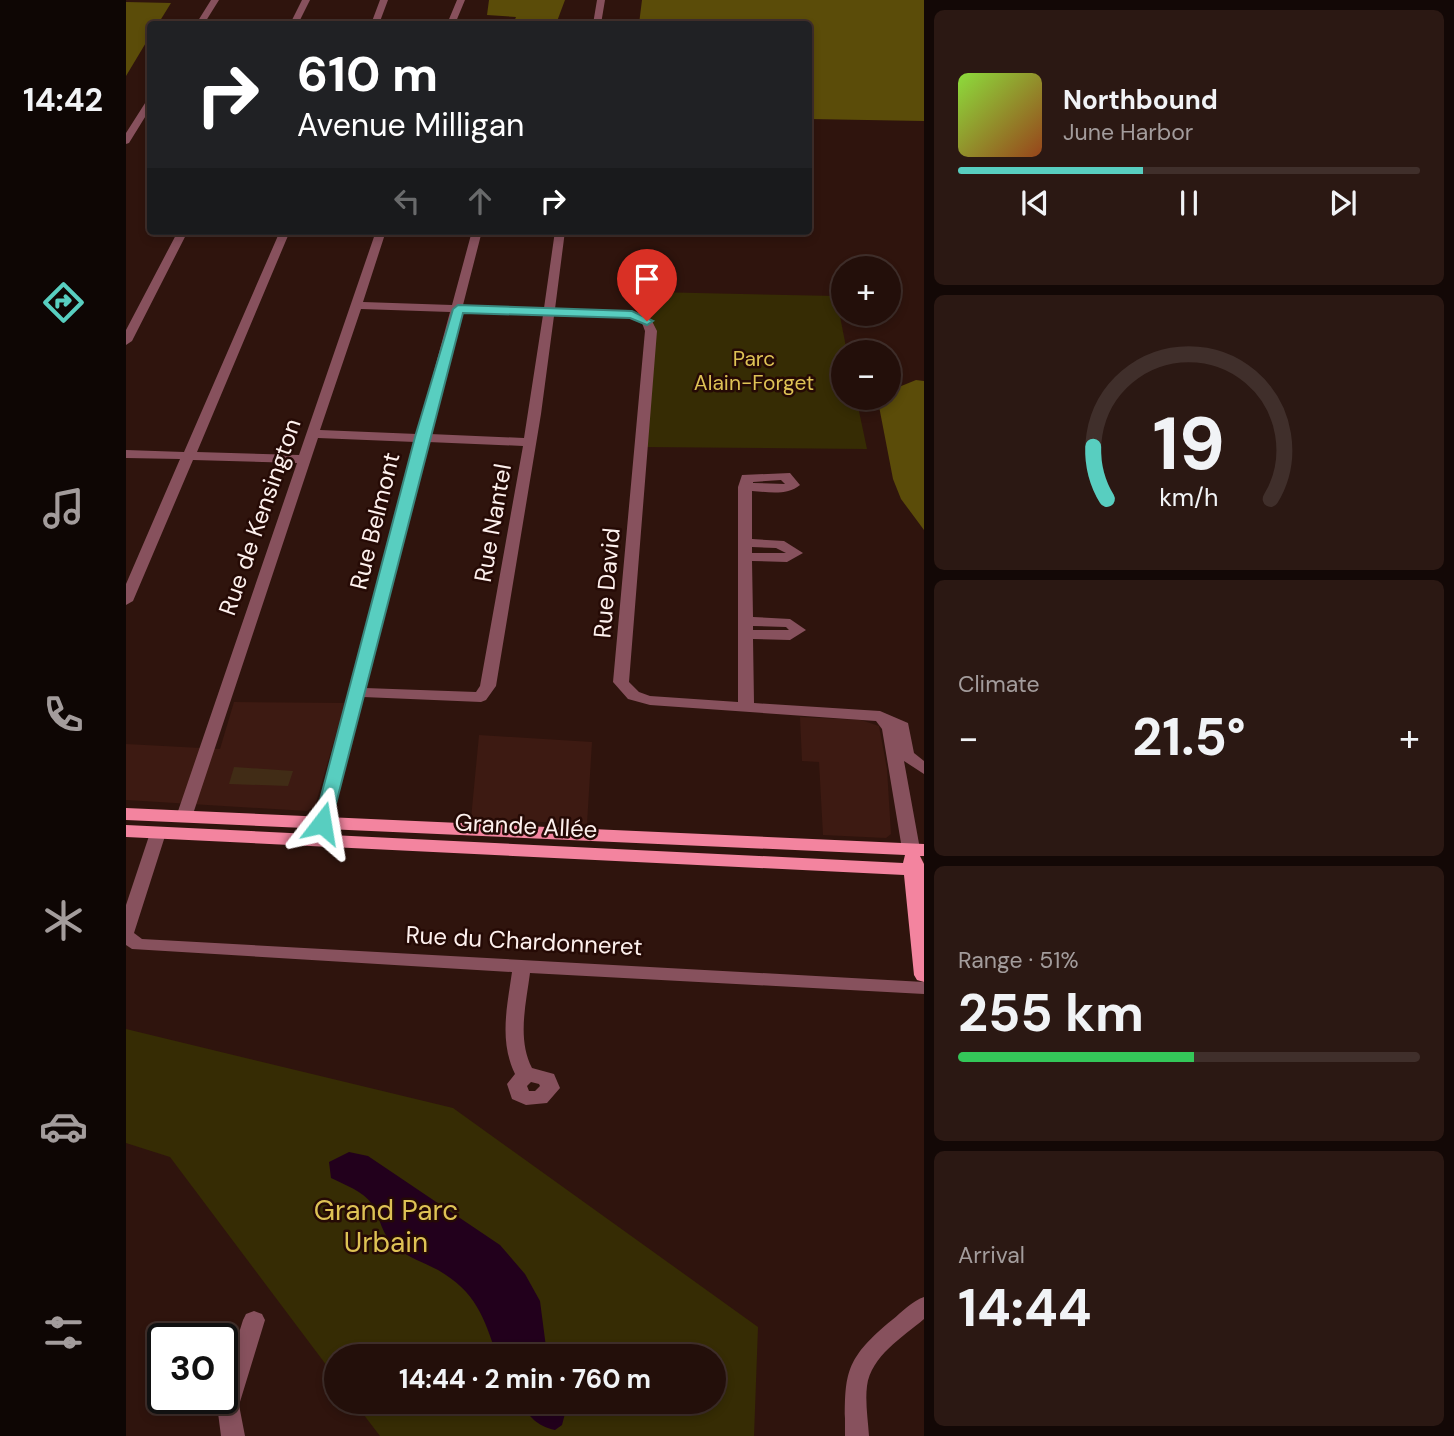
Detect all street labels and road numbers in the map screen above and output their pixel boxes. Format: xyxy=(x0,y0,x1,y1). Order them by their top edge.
street label: Rue de Kensington xyxy=(211,415,308,619)
street label: Rue Belmont xyxy=(343,449,407,593)
street label: Rue Nantel xyxy=(467,461,518,584)
street label: Rue David xyxy=(586,527,627,639)
street label: Grande Allée xyxy=(454,806,598,845)
street label: Rue du Chardonneret xyxy=(405,919,643,962)

